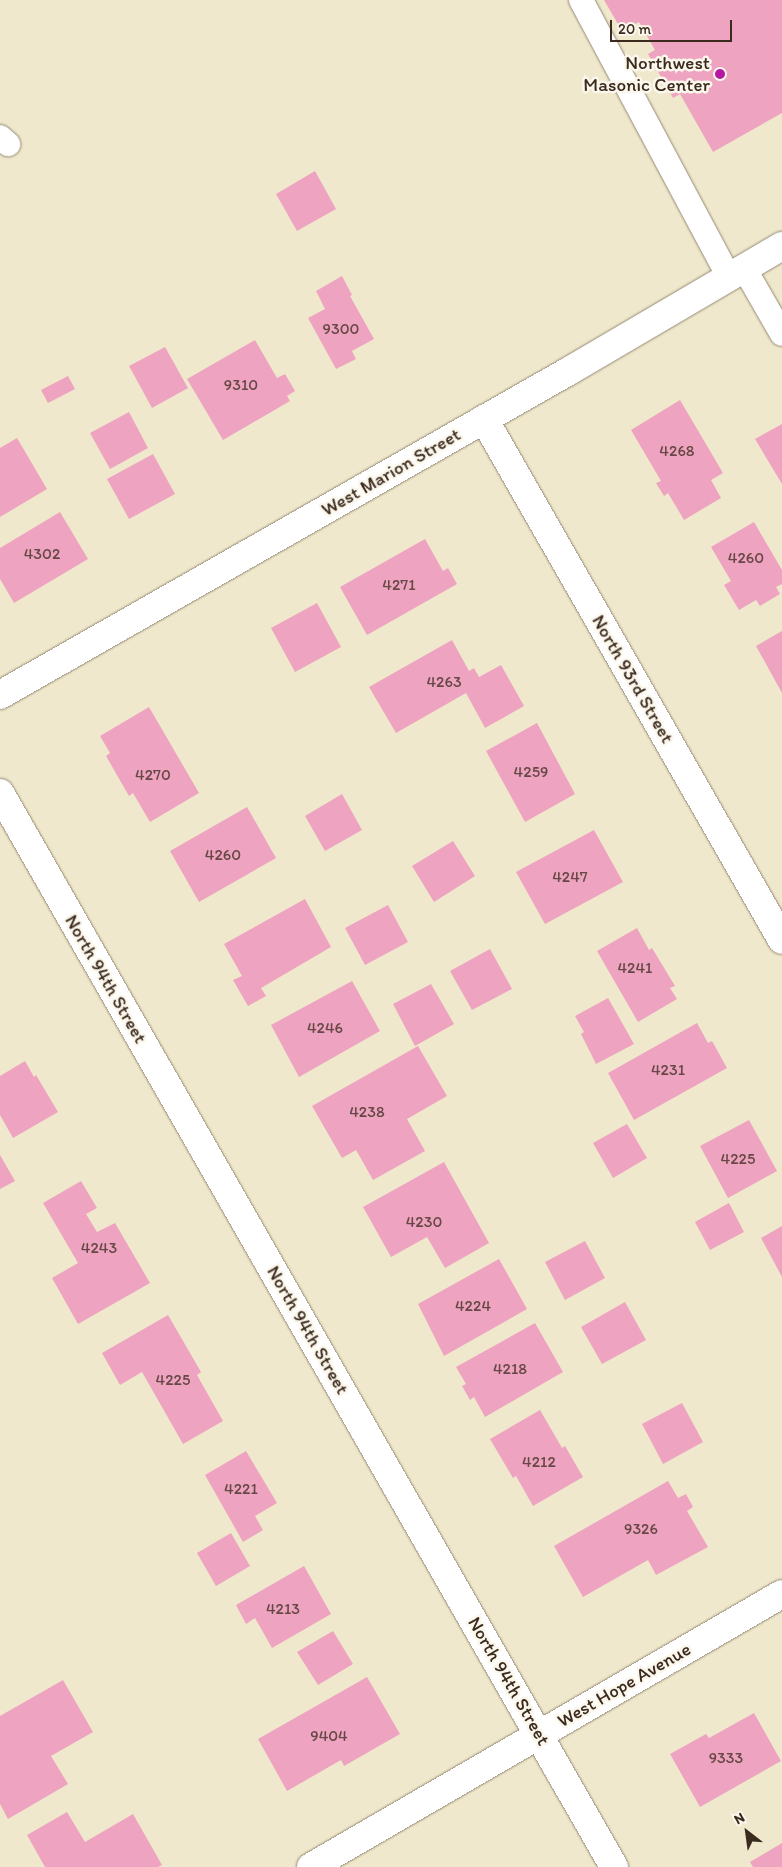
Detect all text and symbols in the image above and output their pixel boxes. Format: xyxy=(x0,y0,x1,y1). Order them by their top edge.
scale bar xyxy=(612,10,734,42)
text: 20 m xyxy=(618,20,651,38)
place label: Northwest Masonic Center xyxy=(583,52,710,96)
marker: Northwest Masonic Center xyxy=(714,68,726,80)
house number: 9300 xyxy=(323,319,359,339)
house number: 9310 xyxy=(224,375,258,395)
street label: West Marion Street xyxy=(318,423,464,521)
house number: 4268 xyxy=(659,441,695,461)
house number: 4302 xyxy=(24,544,60,564)
house number: 4260 xyxy=(728,548,764,568)
house number: 4271 xyxy=(382,575,416,595)
street label: North 93rd Street xyxy=(587,611,679,747)
house number: 4263 xyxy=(426,672,462,692)
house number: 4259 xyxy=(514,762,548,782)
house number: 4270 xyxy=(135,765,171,785)
house number: 4260 xyxy=(205,845,241,865)
house number: 4247 xyxy=(552,867,588,887)
street label: North 94th Street xyxy=(60,911,152,1047)
house number: 4241 xyxy=(617,958,653,978)
house number: 4246 xyxy=(307,1018,343,1038)
house number: 4231 xyxy=(651,1060,685,1080)
house number: 4238 xyxy=(349,1102,385,1122)
house number: 4225 xyxy=(721,1149,755,1169)
house number: 4230 xyxy=(406,1212,442,1232)
house number: 4243 xyxy=(81,1238,117,1258)
street label: North 94th Street xyxy=(262,1262,354,1398)
house number: 4224 xyxy=(455,1296,491,1316)
house number: 4218 xyxy=(493,1359,527,1379)
house number: 4225 xyxy=(156,1370,190,1390)
house number: 4212 xyxy=(522,1452,556,1472)
house number: 4221 xyxy=(224,1479,258,1499)
house number: 9326 xyxy=(624,1519,658,1539)
house number: 4213 xyxy=(266,1599,300,1619)
street label: North 94th Street xyxy=(463,1613,555,1749)
street label: West Hope Avenue xyxy=(553,1638,695,1732)
house number: 9404 xyxy=(310,1726,348,1746)
house number: 9333 xyxy=(709,1748,743,1768)
north arrow xyxy=(722,1807,772,1857)
text: N xyxy=(731,1809,748,1828)

